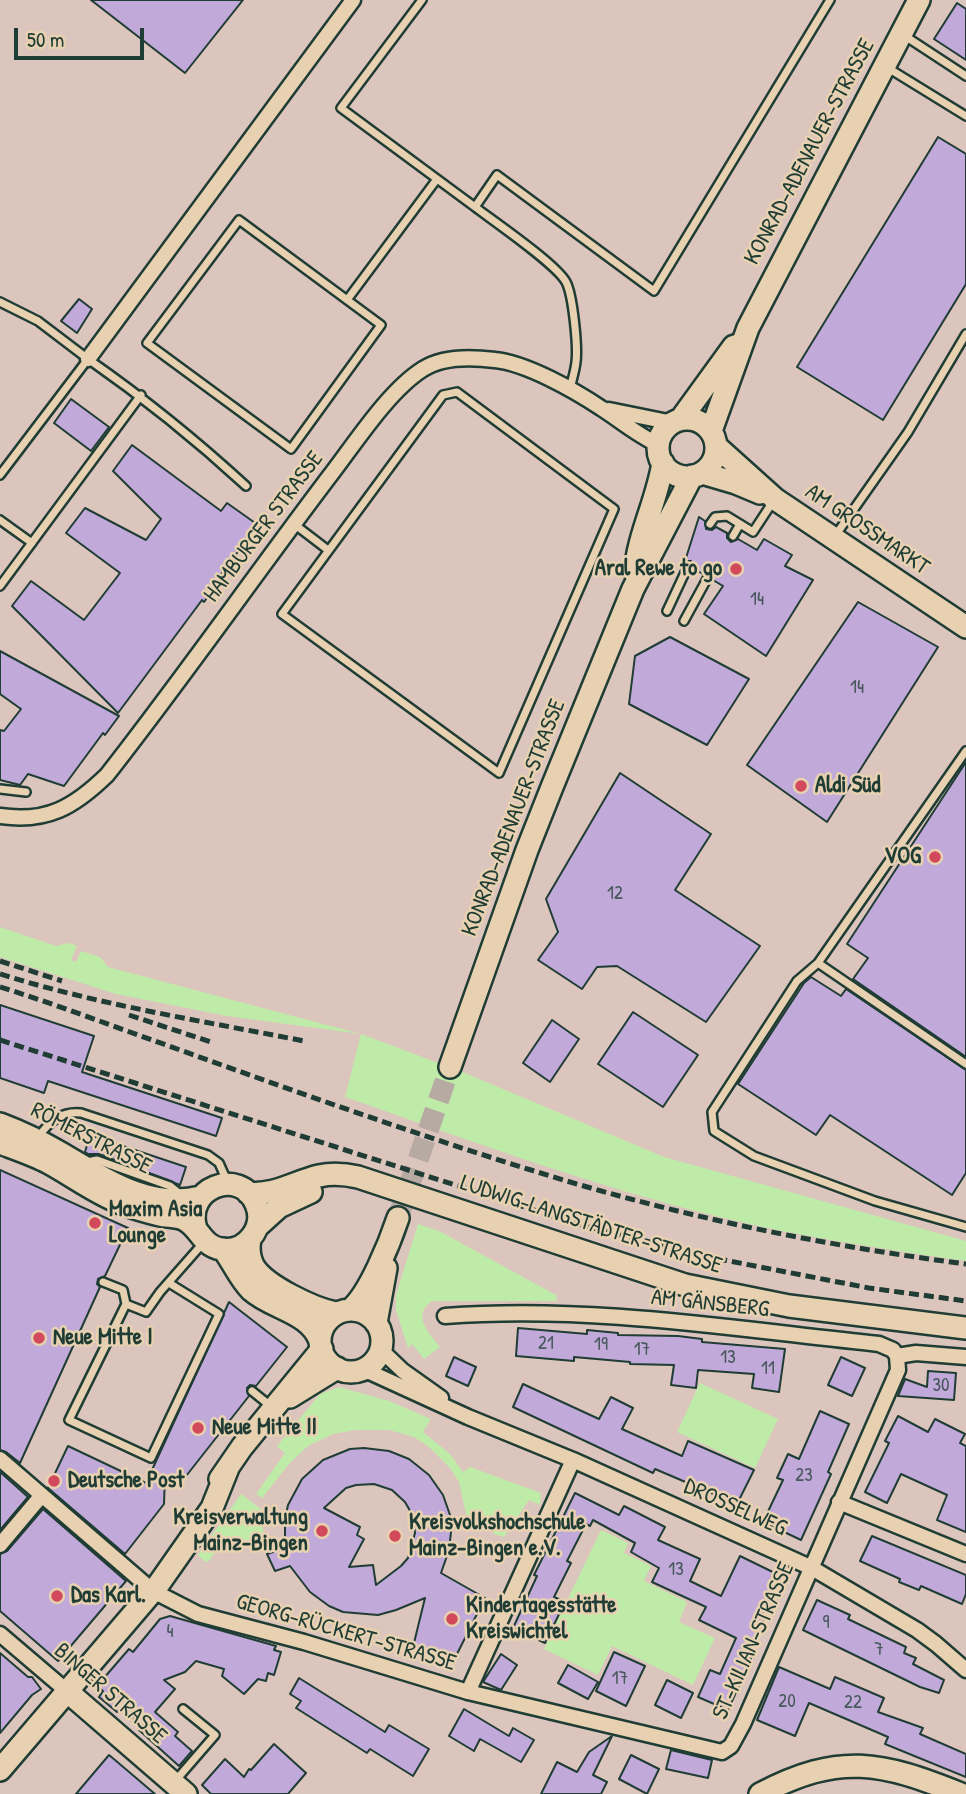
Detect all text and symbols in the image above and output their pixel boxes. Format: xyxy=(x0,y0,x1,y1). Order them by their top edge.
scale bar xyxy=(18,14,147,58)
text: 50 m xyxy=(27,25,64,54)
street label: KONRAD-ADENAUER-STRASSE xyxy=(739,34,881,270)
street label: HAMBURGER STRASSE xyxy=(198,446,330,608)
street label: AM GROSSMARKT xyxy=(800,478,934,582)
place label: Aral Rewe to go xyxy=(595,555,722,583)
marker: Aral Rewe to go xyxy=(728,561,744,577)
house number: 14 xyxy=(750,589,764,611)
house number: 14 xyxy=(850,677,864,699)
street label: KONRAD-ADENAUER-STRASSE xyxy=(456,696,572,940)
place label: Aldi Süd xyxy=(815,772,880,800)
marker: Aldi Süd xyxy=(793,778,809,794)
place label: VOG xyxy=(884,843,921,871)
marker: VOG xyxy=(927,849,943,865)
house number: 12 xyxy=(607,883,623,905)
street label: RÖMERSTRASSE xyxy=(26,1097,156,1181)
street label: LUDWIG-LANGSTÄDTER-STRASSE xyxy=(457,1170,725,1280)
place label: Maxim Asia Lounge xyxy=(109,1196,202,1250)
marker: Maxim Asia Lounge xyxy=(87,1215,103,1231)
street label: AM GÄNSBERG xyxy=(650,1284,770,1324)
place label: Neue Mitte I xyxy=(53,1324,153,1352)
marker: Neue Mitte I xyxy=(31,1330,47,1346)
house number: 21 xyxy=(538,1333,554,1355)
house number: 19 xyxy=(594,1334,608,1356)
house number: 17 xyxy=(634,1339,650,1361)
house number: 13 xyxy=(720,1347,736,1369)
house number: 11 xyxy=(761,1358,775,1380)
house number: 30 xyxy=(932,1375,950,1397)
place label: Neue Mitte II xyxy=(212,1414,317,1442)
marker: Neue Mitte II xyxy=(190,1420,206,1436)
house number: 23 xyxy=(795,1465,813,1487)
place label: Deutsche Post xyxy=(68,1467,184,1495)
marker: Deutsche Post xyxy=(46,1473,62,1489)
street label: DROSSELWEG xyxy=(679,1473,791,1543)
place label: Kreisverwaltung Mainz-Bingen xyxy=(173,1504,308,1558)
place label: Kreisvolkshochschule Mainz-Bingen e.V. xyxy=(409,1509,585,1563)
marker: Kreisverwaltung Mainz-Bingen xyxy=(314,1523,330,1539)
marker: Kreisvolkshochschule Mainz-Bingen e.V. xyxy=(387,1528,403,1544)
street label: ST-KILIAN-STRASSE xyxy=(707,1558,801,1724)
house number: 13 xyxy=(668,1559,684,1581)
place label: Das Karl. xyxy=(71,1582,146,1610)
marker: Das Karl. xyxy=(49,1588,65,1604)
street label: GEORG-RÜCKERT-STRASSE xyxy=(233,1588,459,1678)
place label: Kindertagesstätte Kreiswichtel xyxy=(466,1592,616,1646)
marker: Kindertagesstätte Kreiswichtel xyxy=(444,1611,460,1627)
house number: 9 xyxy=(823,1612,829,1634)
house number: 4 xyxy=(166,1621,174,1643)
street label: BINGER STRASSE xyxy=(48,1637,172,1751)
house number: 7 xyxy=(874,1639,884,1661)
house number: 17 xyxy=(612,1668,628,1690)
house number: 20 xyxy=(778,1691,796,1713)
house number: 22 xyxy=(844,1692,862,1714)

